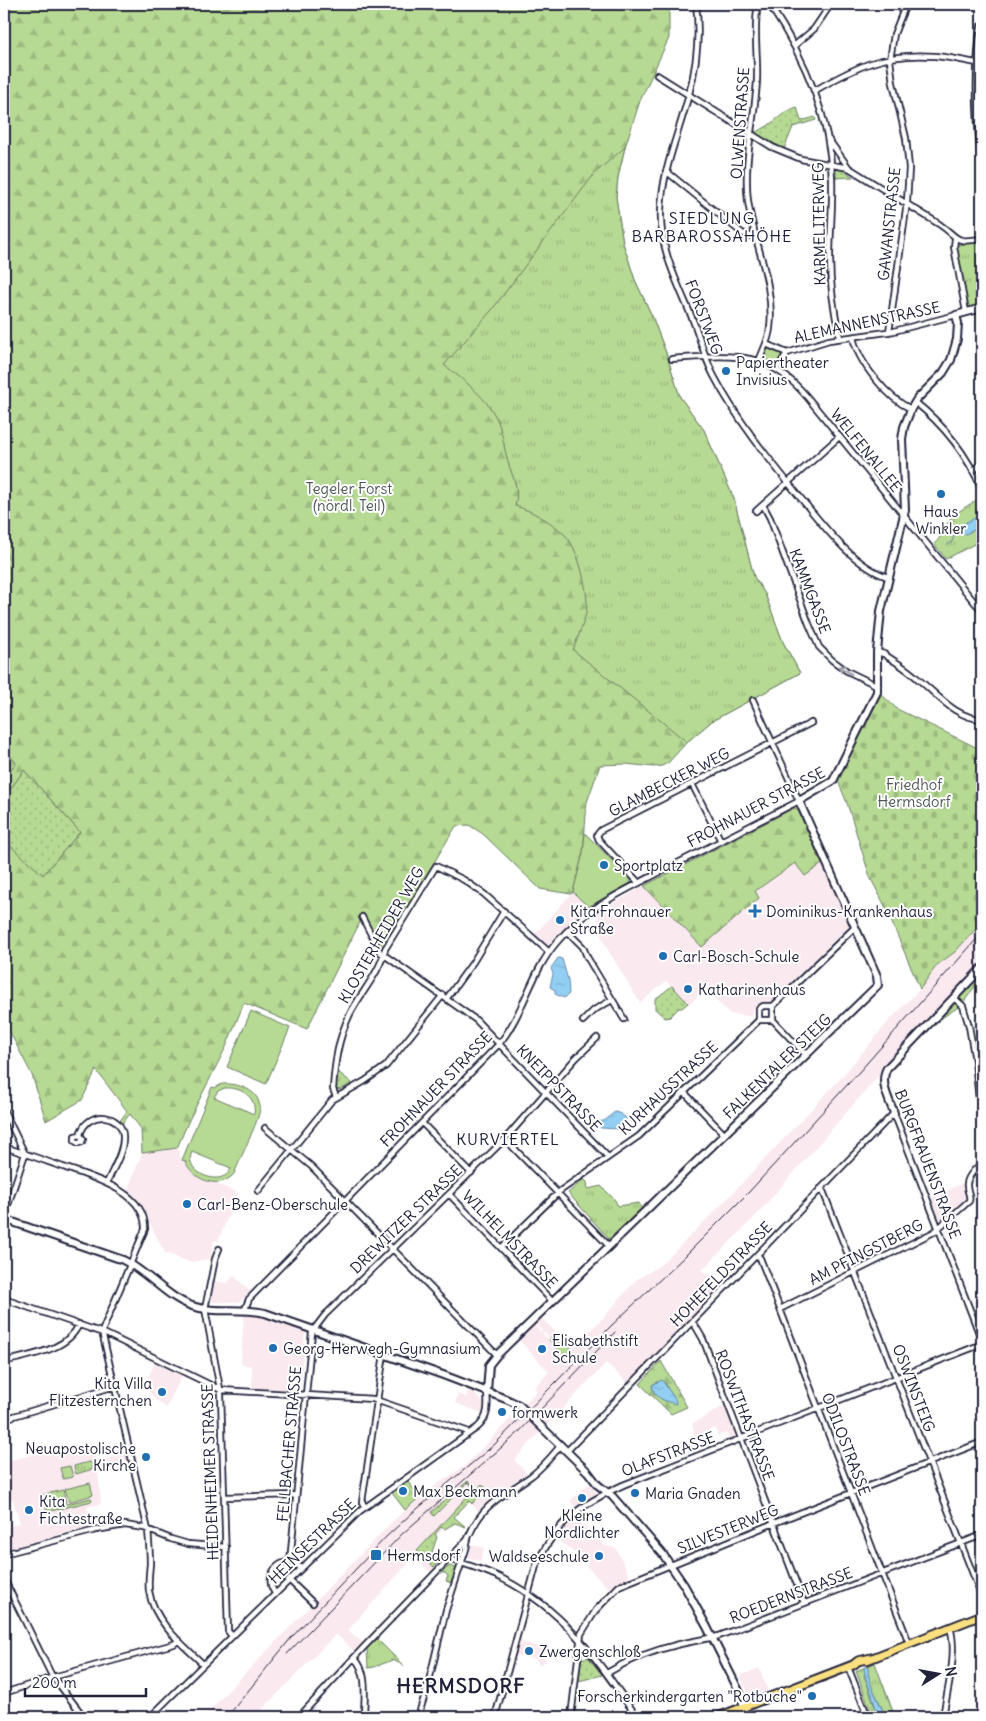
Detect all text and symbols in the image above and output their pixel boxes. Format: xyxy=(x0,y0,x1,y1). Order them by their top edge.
street label: OLWENSTRASSE xyxy=(727,66,753,180)
street label: KARMELITERWEG xyxy=(808,162,830,286)
street label: GAWANSTRASSE xyxy=(874,166,904,282)
district label: SIEDLUNG BARBAROSSAHÖHE xyxy=(632,208,793,246)
street label: FORSTWEG xyxy=(681,277,727,357)
street label: ALEMANNENSTRASSE xyxy=(792,297,942,347)
place label: Papiertheater Invisius xyxy=(736,353,829,389)
marker: Papiertheater Invisius xyxy=(720,365,732,377)
street label: WELFENALLEE xyxy=(827,404,906,496)
park label: Tegeler Forst (nördl. Teil) xyxy=(306,479,392,515)
marker: Haus Winkler xyxy=(935,488,947,500)
place label: Haus Winkler xyxy=(916,502,966,538)
street label: KAMMGASSE xyxy=(785,546,835,636)
one-way arrow xyxy=(839,665,853,675)
street label: GLAMBECKER WEG xyxy=(605,743,733,821)
street label: FROHNAUER STRASSE xyxy=(684,763,828,851)
park label: Friedhof Hermsdorf xyxy=(877,775,952,811)
place label: Sportplatz xyxy=(614,856,683,875)
marker: Sportplatz xyxy=(598,859,610,871)
street label: KLOSTERHEIDER WEG xyxy=(334,863,428,1007)
place label: Kita Frohnauer Straße xyxy=(570,902,671,938)
place label: Dominikus-Krankenhaus xyxy=(766,902,933,921)
marker: Dominikus-Krankenhaus xyxy=(748,904,762,918)
marker: Kita Frohnauer Straße xyxy=(554,914,566,926)
place label: Carl-Bosch-Schule xyxy=(673,947,799,966)
marker: Carl-Bosch-Schule xyxy=(657,950,669,962)
place label: Katharinenhaus xyxy=(698,980,806,999)
marker: Katharinenhaus xyxy=(682,983,694,995)
street label: FALKENTALER STEIG xyxy=(719,1009,835,1123)
street label: FROHNAUER STRASSE xyxy=(376,1027,496,1151)
street label: KURHAUSSTRASSE xyxy=(614,1037,722,1139)
street label: KNEIPPSTRASSE xyxy=(513,1040,606,1136)
street label: BURGFRAUENSTRASSE xyxy=(891,1087,965,1241)
district label: KURVIERTEL xyxy=(456,1129,560,1149)
street label: DREWITZER STRASSE xyxy=(346,1161,466,1277)
street label: WILHELMSTRASSE xyxy=(458,1186,562,1292)
place label: Carl-Benz-Oberschule xyxy=(197,1195,348,1214)
marker: Carl-Benz-Oberschule xyxy=(181,1198,193,1210)
street label: AM PFINGSTBERG xyxy=(806,1215,926,1289)
street label: HOHEFELDSTRASSE xyxy=(666,1217,776,1331)
place label: Elisabethstift Schule xyxy=(552,1331,638,1367)
place label: Georg-Herwegh-Gymnasium xyxy=(283,1339,481,1358)
street label: OSWINSTEIG xyxy=(889,1341,940,1435)
marker: Georg-Herwegh-Gymnasium xyxy=(267,1342,279,1354)
marker: Elisabethstift Schule xyxy=(536,1343,548,1355)
street label: ROSWITHASTRASSE xyxy=(711,1347,779,1483)
street label: FELLBACHER STRASSE xyxy=(273,1365,305,1523)
place label: Kita Villa Flitzesternchen xyxy=(49,1374,152,1410)
street label: HEIDENHEIMER STRASSE xyxy=(197,1383,223,1561)
marker: Kita Villa Flitzesternchen xyxy=(156,1386,168,1398)
street label: ODILOSTRASSE xyxy=(818,1390,874,1498)
place label: formwerk xyxy=(512,1403,578,1422)
marker: formwerk xyxy=(496,1406,508,1418)
street label: OLAFSTRASSE xyxy=(618,1427,718,1481)
place label: Neuapostolische Kirche xyxy=(25,1439,136,1475)
marker: Neuapostolische Kirche xyxy=(140,1451,152,1463)
place label: Max Beckmann xyxy=(413,1482,517,1501)
place label: Maria Gnaden xyxy=(645,1484,741,1503)
marker: Max Beckmann xyxy=(397,1485,409,1497)
marker: Maria Gnaden xyxy=(629,1487,641,1499)
place label: Kita Fichtestraße xyxy=(39,1492,123,1528)
marker: Kleine Nordlichter xyxy=(576,1492,588,1504)
street label: HEINSESTRASSE xyxy=(264,1494,360,1588)
street label: SILVESTERWEG xyxy=(675,1500,782,1558)
marker: Kita Fichtestraße xyxy=(23,1504,35,1516)
place label: Kleine Nordlichter xyxy=(544,1506,620,1542)
place label: Hermsdorf xyxy=(387,1546,461,1565)
place label: Waldseeschule xyxy=(489,1547,589,1566)
marker: Hermsdorf xyxy=(369,1548,383,1562)
marker: Waldseeschule xyxy=(593,1550,605,1562)
street label: ROEDERNSTRASSE xyxy=(727,1563,855,1627)
place label: Zwergenschloß xyxy=(539,1642,641,1661)
marker: Zwergenschloß xyxy=(523,1645,535,1657)
north arrow xyxy=(914,1648,964,1698)
text: N xyxy=(941,1665,961,1678)
scale bar xyxy=(25,1666,146,1698)
text: 200 m xyxy=(32,1673,77,1692)
district label: HERMSDORF xyxy=(397,1673,525,1698)
place label: Forscherkindergarten "Rotbuche" xyxy=(577,1687,802,1706)
marker: Forscherkindergarten "Rotbuche" xyxy=(806,1690,818,1702)

